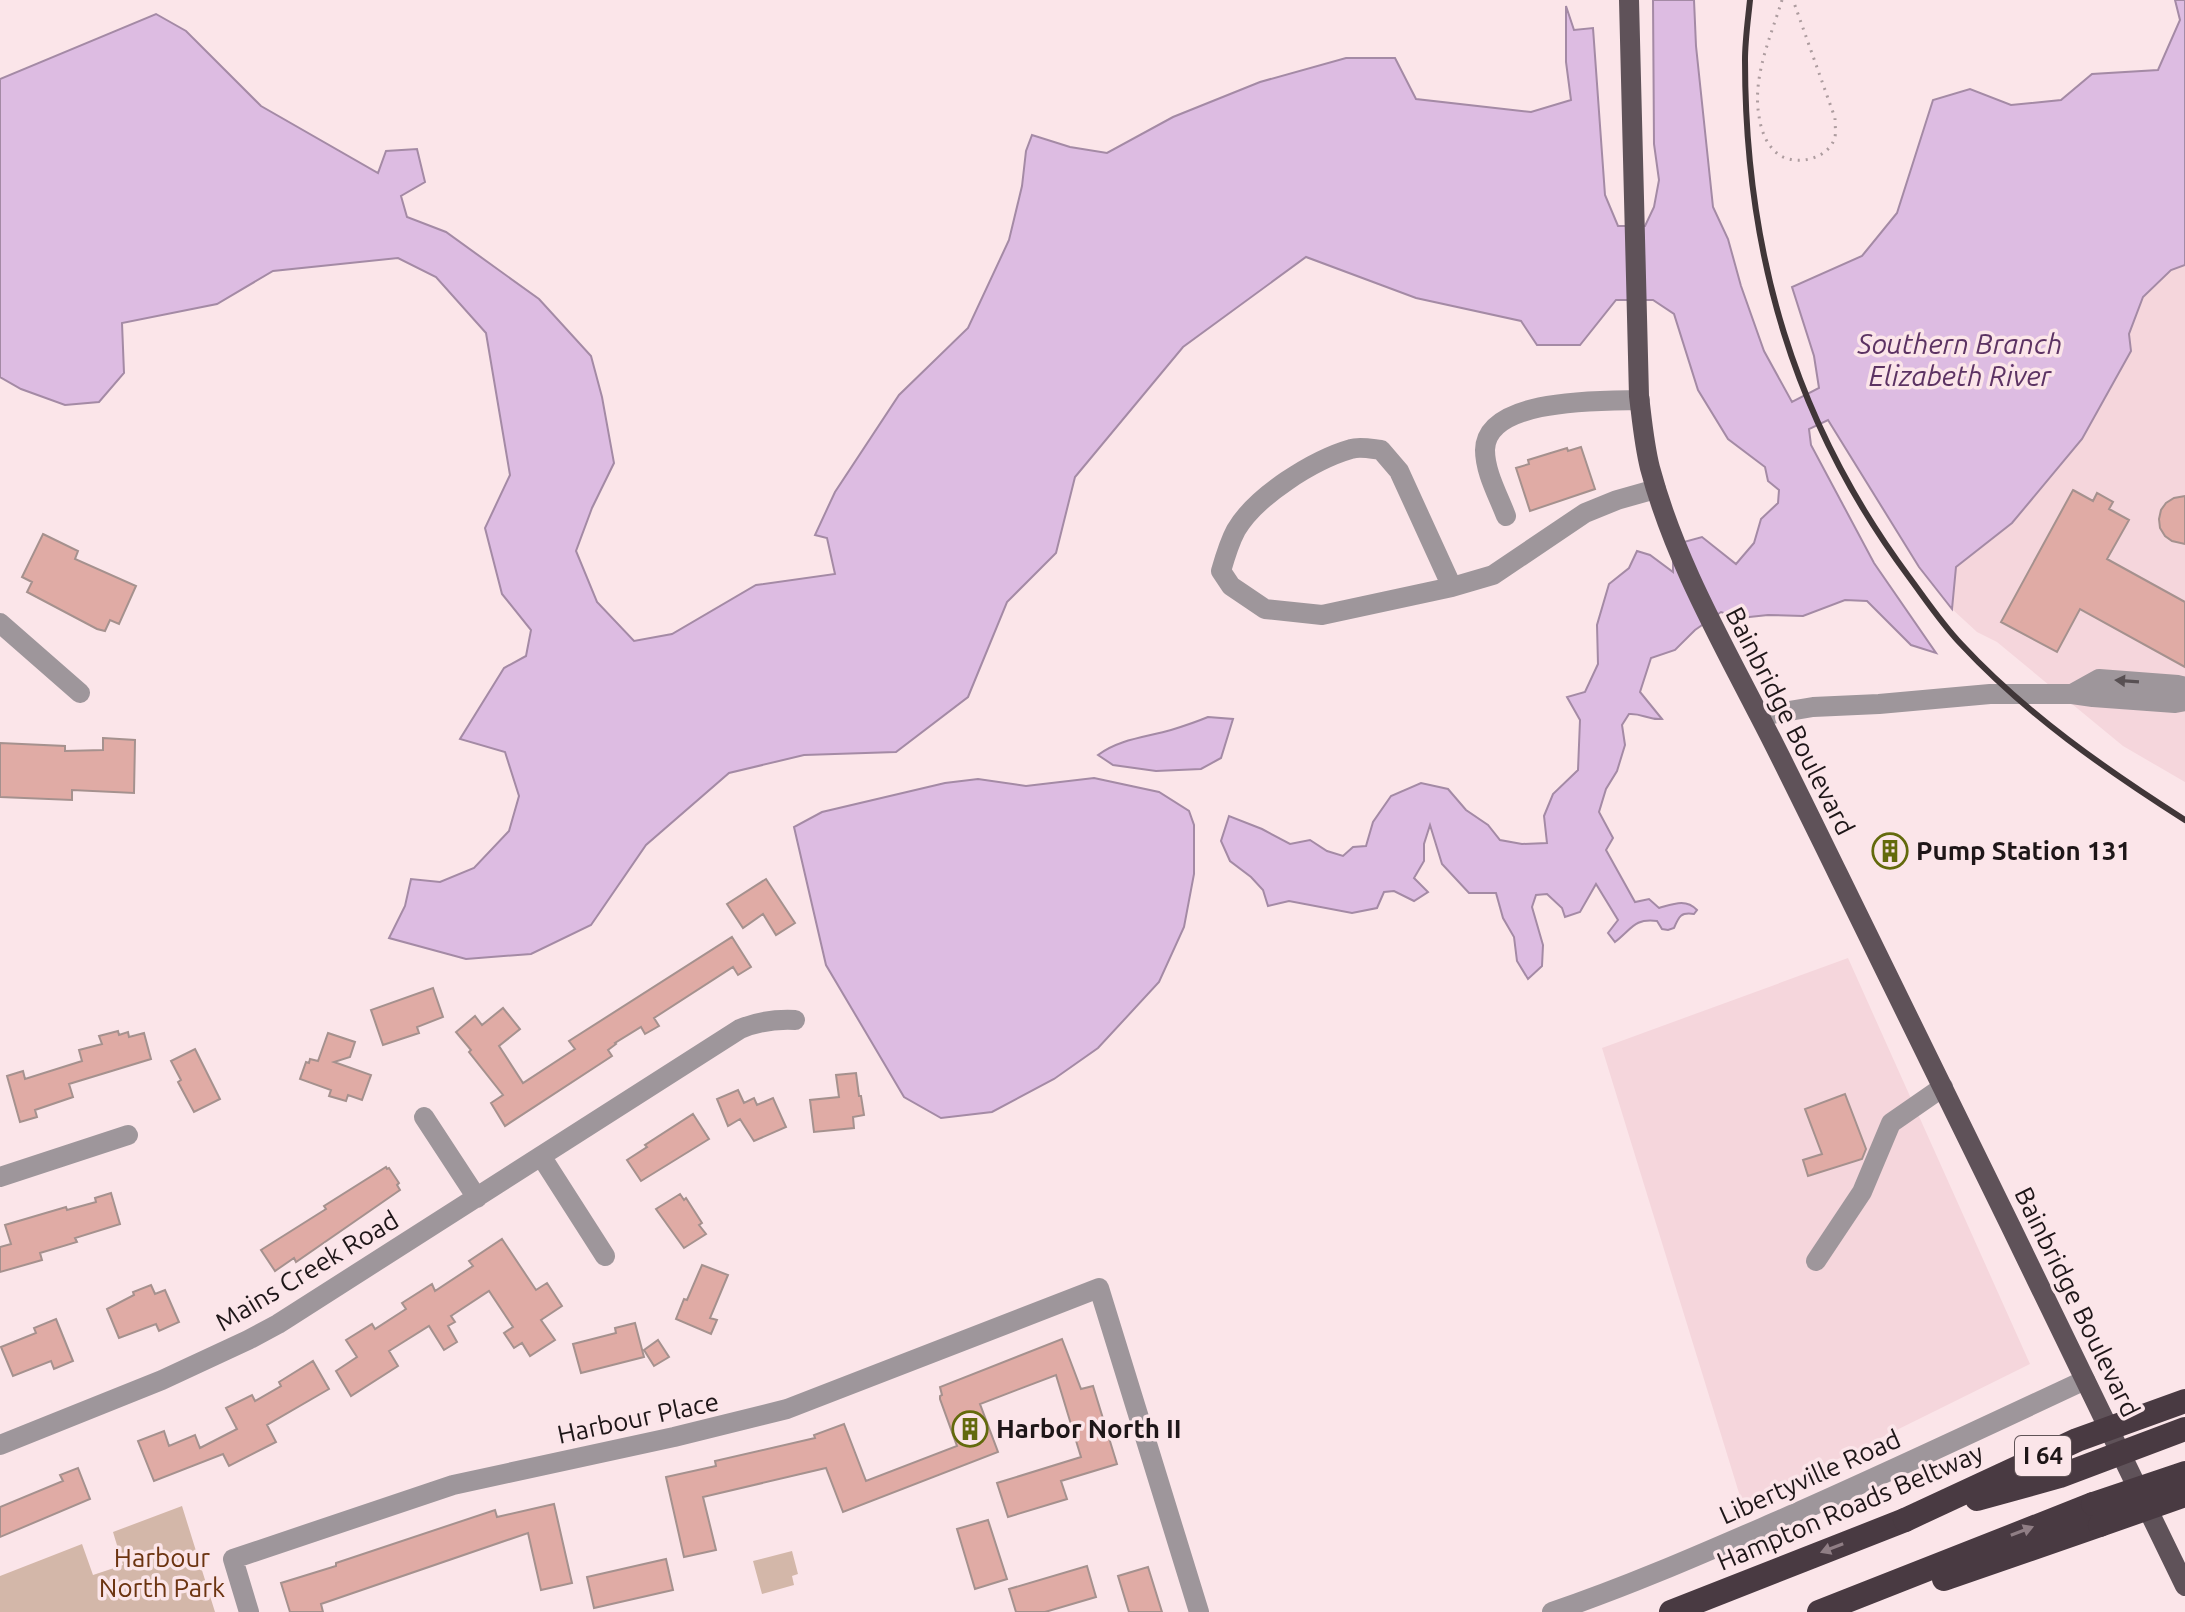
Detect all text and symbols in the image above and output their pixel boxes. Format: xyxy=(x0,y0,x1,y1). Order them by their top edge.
water label: Southern Branch Elizabeth River xyxy=(1857,328,2062,391)
street label: Bainbridge Boulevard xyxy=(1720,602,1860,839)
one-way arrow xyxy=(2114,674,2139,687)
building icon: Pump Station 131 xyxy=(1871,832,1909,870)
place label: Pump Station 131 xyxy=(1916,836,2131,865)
street label: Bainbridge Boulevard xyxy=(2009,1182,2146,1421)
street label: Mains Creek Road xyxy=(210,1205,403,1337)
street label: Harbour Place xyxy=(554,1386,721,1449)
building icon: Harbor North II xyxy=(951,1410,989,1448)
place label: Harbor North II xyxy=(996,1414,1182,1443)
street label: Libertyville Road xyxy=(1715,1424,1905,1529)
road number: I 64 xyxy=(2015,1436,2071,1476)
street label: Hampton Roads Beltway xyxy=(1712,1437,1987,1576)
one-way arrow xyxy=(2010,1524,2034,1537)
one-way arrow xyxy=(1820,1542,1844,1555)
park label: Harbour North Park xyxy=(99,1543,225,1602)

